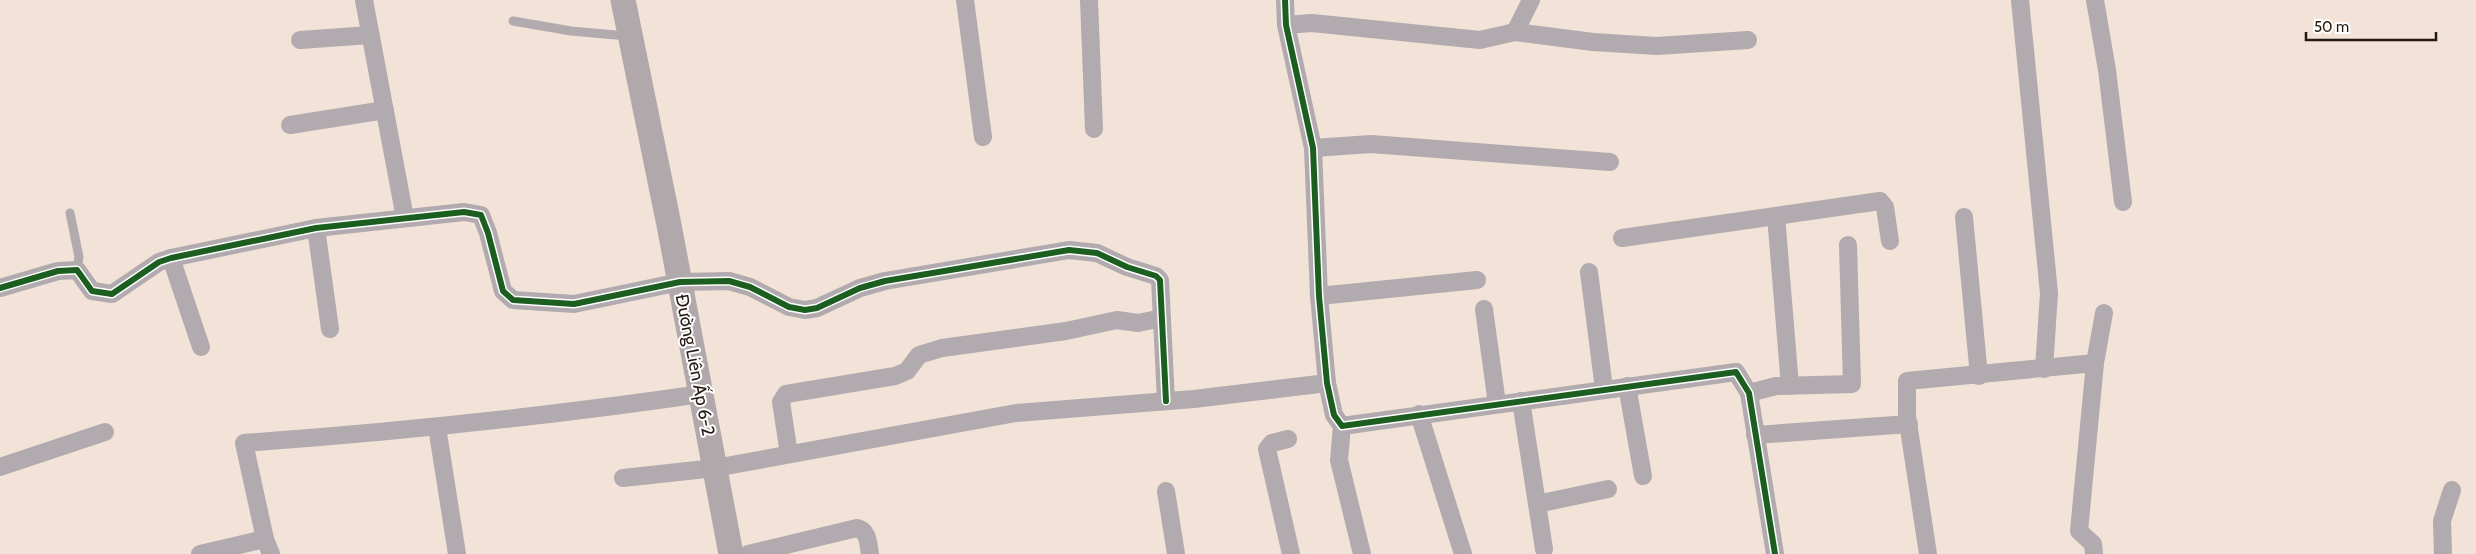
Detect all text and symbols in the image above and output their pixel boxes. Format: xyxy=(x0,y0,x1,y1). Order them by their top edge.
scale bar xyxy=(2306,10,2436,42)
text: 50 m xyxy=(2314,18,2349,36)
street label: Đường Liên Ấp 6-2 xyxy=(670,292,721,438)

